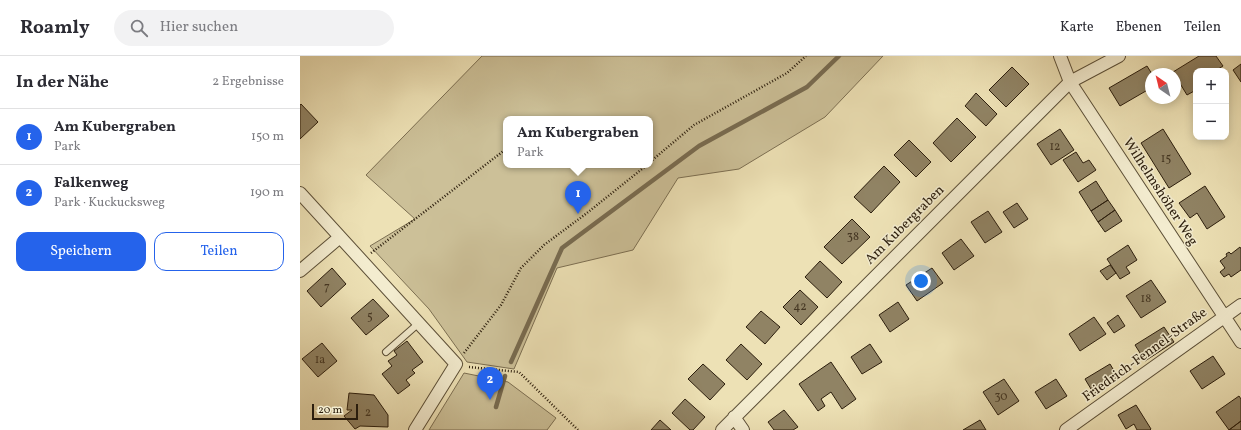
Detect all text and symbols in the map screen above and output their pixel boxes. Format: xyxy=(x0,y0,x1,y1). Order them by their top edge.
search box xyxy=(114,10,394,46)
text: Roamly xyxy=(20,15,90,41)
icon: search xyxy=(128,17,150,39)
text: Hier suchen xyxy=(160,17,238,38)
text: Karte xyxy=(1060,18,1094,37)
text: Ebenen xyxy=(1116,18,1162,37)
text: Teilen xyxy=(1184,18,1221,37)
north arrow xyxy=(1145,68,1181,104)
map controls xyxy=(1193,68,1229,140)
button: + xyxy=(1193,68,1229,104)
text: In der Nähe xyxy=(16,71,109,94)
text: 2 Ergebnisse xyxy=(212,73,284,91)
button: − xyxy=(1193,104,1229,140)
popup xyxy=(503,116,653,168)
text: Am Kubergraben xyxy=(54,117,176,138)
text: Am Kubergraben xyxy=(517,123,639,144)
text: 1 xyxy=(26,128,32,146)
text: 150 m xyxy=(251,128,284,146)
street label: Wilhelmshöher Weg xyxy=(1118,134,1202,250)
text: Park xyxy=(54,138,81,156)
house number: 12 xyxy=(1049,139,1061,155)
text: Park xyxy=(517,144,544,162)
house number: 15 xyxy=(1161,151,1171,167)
text: Falkenweg xyxy=(54,173,129,194)
pin: 1 xyxy=(565,181,591,214)
street label: Am Kubergraben xyxy=(861,181,949,269)
text: 2 xyxy=(26,184,32,202)
text: 190 m xyxy=(250,184,284,202)
text: Park · Kuckucksweg xyxy=(54,194,165,212)
house number: 38 xyxy=(847,229,859,245)
button: Speichern xyxy=(16,232,146,271)
button: Teilen xyxy=(154,232,284,271)
your location xyxy=(911,271,931,291)
house number: 7 xyxy=(324,279,330,295)
house number: 18 xyxy=(1141,291,1151,307)
house number: 42 xyxy=(793,299,807,315)
street label: Friedrich-Fennel-Straße xyxy=(1079,303,1211,407)
house number: 5 xyxy=(367,309,373,325)
house number: 1a xyxy=(315,352,325,368)
pin: 2 xyxy=(477,367,503,400)
house number: 30 xyxy=(994,389,1008,405)
scale bar xyxy=(312,402,358,421)
text: 20 m xyxy=(318,403,342,418)
house number: 2 xyxy=(365,405,371,421)

